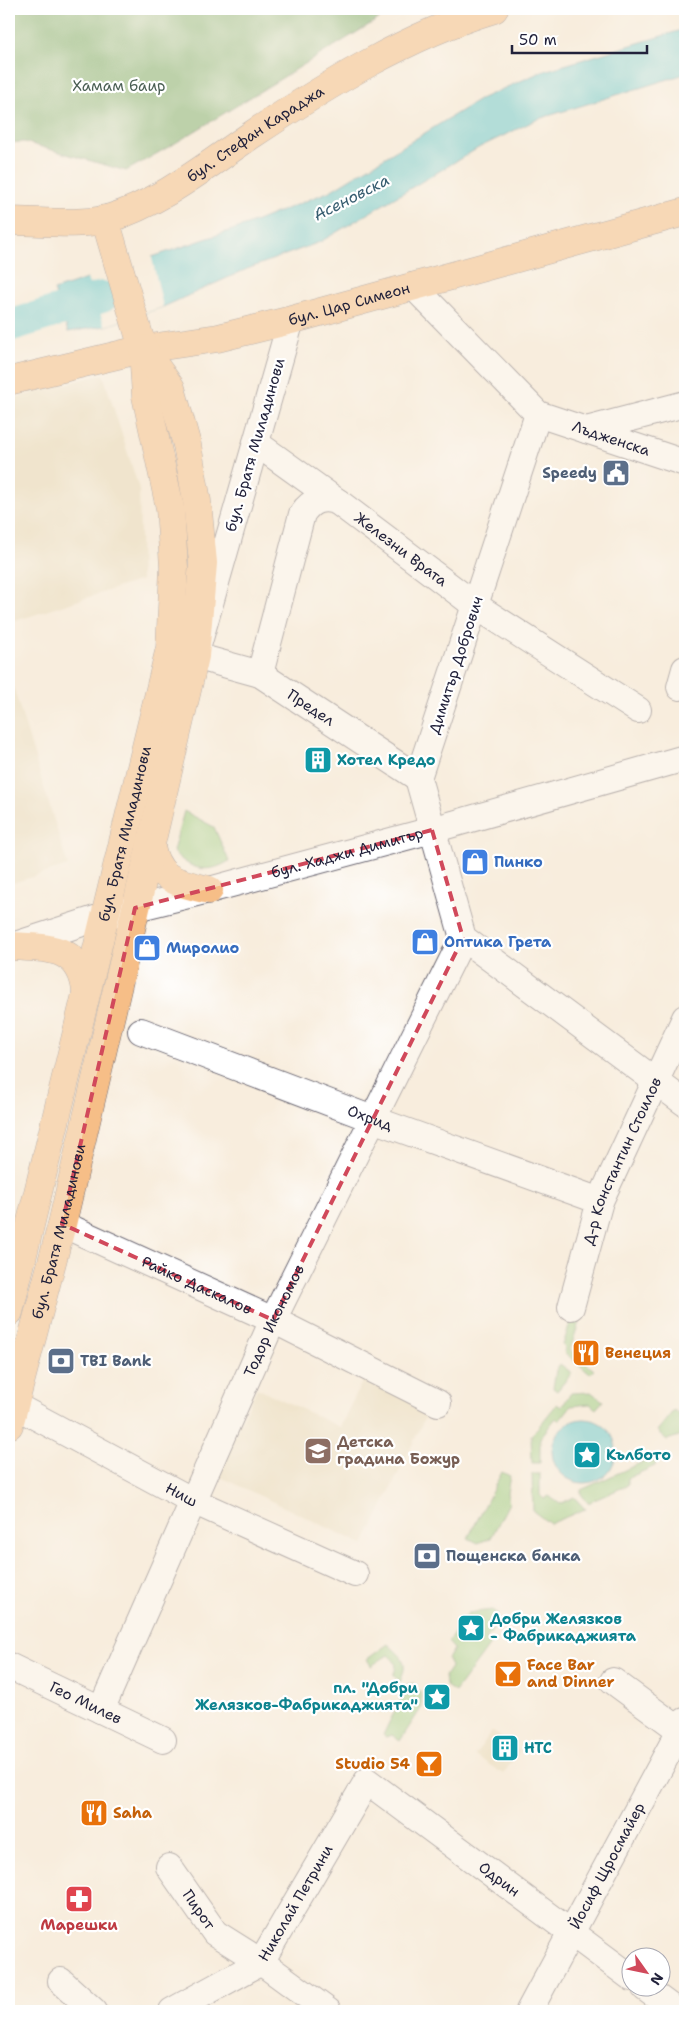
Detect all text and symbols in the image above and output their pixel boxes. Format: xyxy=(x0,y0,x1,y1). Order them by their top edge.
scale bar xyxy=(512,22,646,54)
text: 50 m xyxy=(519,30,557,50)
park label: Хамам баир xyxy=(72,76,166,96)
street label: бул. Стефан Караджа xyxy=(183,81,328,187)
water label: Асеновска xyxy=(310,169,393,226)
street label: бул. Цар Симеон xyxy=(286,278,412,330)
street label: бул. Братя Миладинови xyxy=(221,356,289,534)
street label: Лъдженска xyxy=(570,416,653,461)
public building icon: Speedy xyxy=(601,458,631,488)
place label: Speedy xyxy=(542,463,597,483)
street label: Железни Врата xyxy=(350,508,452,591)
street label: Димитър Добрович xyxy=(424,593,488,737)
street label: Предел xyxy=(284,685,339,731)
street label: бул. Братя Миладинови xyxy=(94,744,156,924)
building icon: Хотел Кредо xyxy=(303,745,333,775)
place label: Хотел Кредо xyxy=(337,750,436,770)
street label: бул. Хаджи Димитър xyxy=(269,823,425,883)
shop icon: Пинко xyxy=(460,847,490,877)
place label: Пинко xyxy=(494,852,543,872)
shop icon: Оптика Грета xyxy=(410,927,440,957)
place label: Оптика Грета xyxy=(444,932,552,952)
shop icon: Миролио xyxy=(132,933,162,963)
place label: Миролио xyxy=(166,938,240,958)
street label: Д-р Константин Стоилов xyxy=(578,1074,666,1247)
street label: Охрид xyxy=(345,1100,396,1136)
street label: бул. Братя Миладинови xyxy=(27,1142,91,1321)
street label: Райко Даскалов xyxy=(138,1252,255,1319)
street label: Тодор Икономов xyxy=(239,1261,309,1380)
restaurant icon: Венеция xyxy=(571,1338,601,1368)
place label: Венеция xyxy=(605,1343,671,1363)
bank icon: TBI Bank xyxy=(46,1346,76,1376)
place label: TBI Bank xyxy=(80,1351,152,1371)
place label: Детска градина Божур xyxy=(337,1432,460,1469)
school or university icon: Детска градина Божур xyxy=(303,1436,333,1466)
place icon: Кълбото xyxy=(572,1440,602,1470)
place label: Кълбото xyxy=(606,1445,671,1465)
street label: Ниш xyxy=(162,1478,201,1512)
bank icon: Пощенска банка xyxy=(412,1541,442,1571)
place label: Пощенска банка xyxy=(446,1546,581,1566)
place label: Добри Желязков - Фабрикаджията xyxy=(490,1609,637,1646)
place icon: Добри Желязков - Фабрикаджията xyxy=(456,1613,486,1643)
place label: Face Bar and Dinner xyxy=(527,1655,614,1692)
bar icon: Face Bar and Dinner xyxy=(493,1659,523,1689)
street label: Гео Милев xyxy=(46,1677,125,1729)
place label: пл. "Добри Желязков-Фабрикаджията" xyxy=(195,1678,419,1715)
place icon: пл. "Добри Желязков-Фабрикаджията" xyxy=(422,1682,452,1712)
building icon: НТС xyxy=(490,1733,520,1763)
place label: НТС xyxy=(524,1738,552,1758)
bar icon: Studio 54 xyxy=(414,1749,444,1779)
place label: Studio 54 xyxy=(335,1754,410,1774)
restaurant icon: Saha xyxy=(79,1798,109,1828)
street label: Йосиф Щросмайер xyxy=(564,1799,649,1933)
place label: Saha xyxy=(113,1803,153,1823)
street label: Николай Петрини xyxy=(254,1841,338,1965)
street label: Одрин xyxy=(474,1857,524,1901)
pharmacy icon: Марешки xyxy=(64,1884,94,1914)
street label: Пирот xyxy=(178,1886,220,1934)
place label: Марешки xyxy=(40,1915,118,1935)
north arrow xyxy=(622,1948,672,1998)
text: N xyxy=(646,1970,667,1989)

